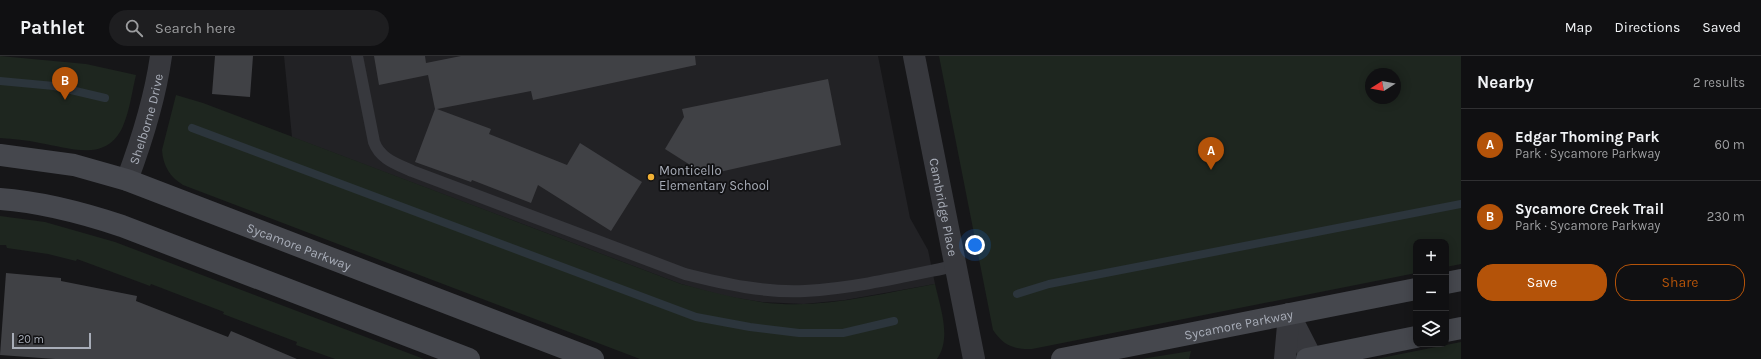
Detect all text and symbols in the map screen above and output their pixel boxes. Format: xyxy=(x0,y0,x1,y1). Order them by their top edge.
search box xyxy=(109,10,389,46)
text: Pathlet xyxy=(20,17,85,39)
icon: search xyxy=(123,17,145,39)
text: Search here xyxy=(155,19,236,37)
text: Map xyxy=(1565,19,1593,36)
text: Directions xyxy=(1615,19,1680,36)
text: Saved xyxy=(1702,19,1741,36)
pin: B xyxy=(52,67,78,100)
north arrow xyxy=(1365,68,1401,104)
street label: Shelborne Drive xyxy=(126,72,166,166)
text: Nearby xyxy=(1477,72,1534,92)
text: 2 results xyxy=(1693,75,1745,90)
text: Edgar Thoming Park xyxy=(1515,128,1659,146)
pin: A xyxy=(1198,137,1224,170)
text: A xyxy=(1486,137,1494,152)
text: 60 m xyxy=(1715,137,1745,152)
text: Park · Sycamore Parkway xyxy=(1515,146,1660,161)
street label: Cambridge Place xyxy=(927,157,961,258)
place label: Monticello Elementary School xyxy=(659,163,769,193)
marker: Monticello Elementary School xyxy=(646,172,656,182)
text: Sycamore Creek Trail xyxy=(1515,200,1664,218)
text: B xyxy=(1486,209,1494,224)
text: 230 m xyxy=(1707,209,1745,224)
text: Park · Sycamore Parkway xyxy=(1515,218,1660,233)
street label: Sycamore Parkway xyxy=(245,219,353,273)
your location xyxy=(965,235,985,255)
map controls xyxy=(1413,239,1449,347)
button: + xyxy=(1413,239,1449,275)
button: Save xyxy=(1477,264,1607,301)
button: Share xyxy=(1615,264,1745,301)
button: − xyxy=(1413,275,1449,311)
street label: Sycamore Parkway xyxy=(1183,306,1294,342)
button: layers xyxy=(1413,311,1449,347)
scale bar xyxy=(12,331,91,350)
text: 20 m xyxy=(18,333,44,346)

